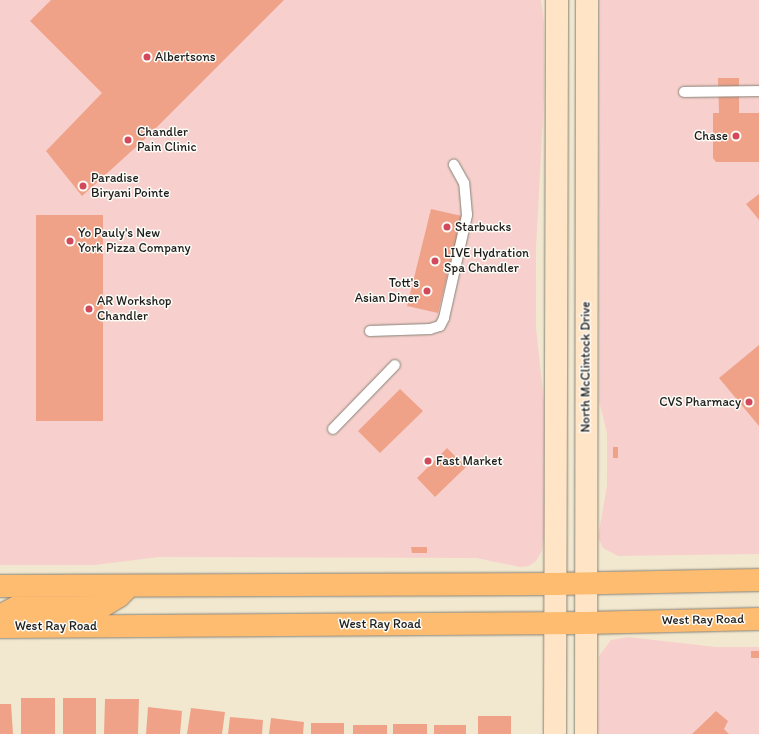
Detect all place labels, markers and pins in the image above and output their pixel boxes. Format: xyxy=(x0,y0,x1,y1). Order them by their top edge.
place label: Albertsons xyxy=(155,49,216,65)
marker: Albertsons xyxy=(142,52,152,62)
place label: Chandler Pain Clinic xyxy=(137,125,196,156)
place label: Chase xyxy=(694,128,728,144)
marker: Chase xyxy=(731,131,741,141)
marker: Chandler Pain Clinic xyxy=(122,134,134,146)
place label: Paradise Biryani Pointe xyxy=(91,171,169,202)
marker: Paradise Biryani Pointe xyxy=(78,181,88,191)
place label: Starbucks xyxy=(455,219,511,235)
marker: Starbucks xyxy=(442,222,452,232)
place label: Yo Pauly's New York Pizza Company xyxy=(78,226,190,257)
marker: Yo Pauly's New York Pizza Company xyxy=(65,236,75,246)
place label: LIVE Hydration Spa Chandler xyxy=(444,246,529,277)
marker: LIVE Hydration Spa Chandler xyxy=(429,255,441,267)
place label: Tott's Asian Diner xyxy=(355,276,419,307)
marker: Tott's Asian Diner xyxy=(422,286,432,296)
place label: AR Workshop Chandler xyxy=(97,294,171,325)
marker: AR Workshop Chandler xyxy=(84,304,94,314)
place label: CVS Pharmacy xyxy=(659,394,741,410)
marker: CVS Pharmacy xyxy=(744,397,754,407)
place label: Fast Market xyxy=(436,453,502,469)
marker: Fast Market xyxy=(423,456,433,466)

